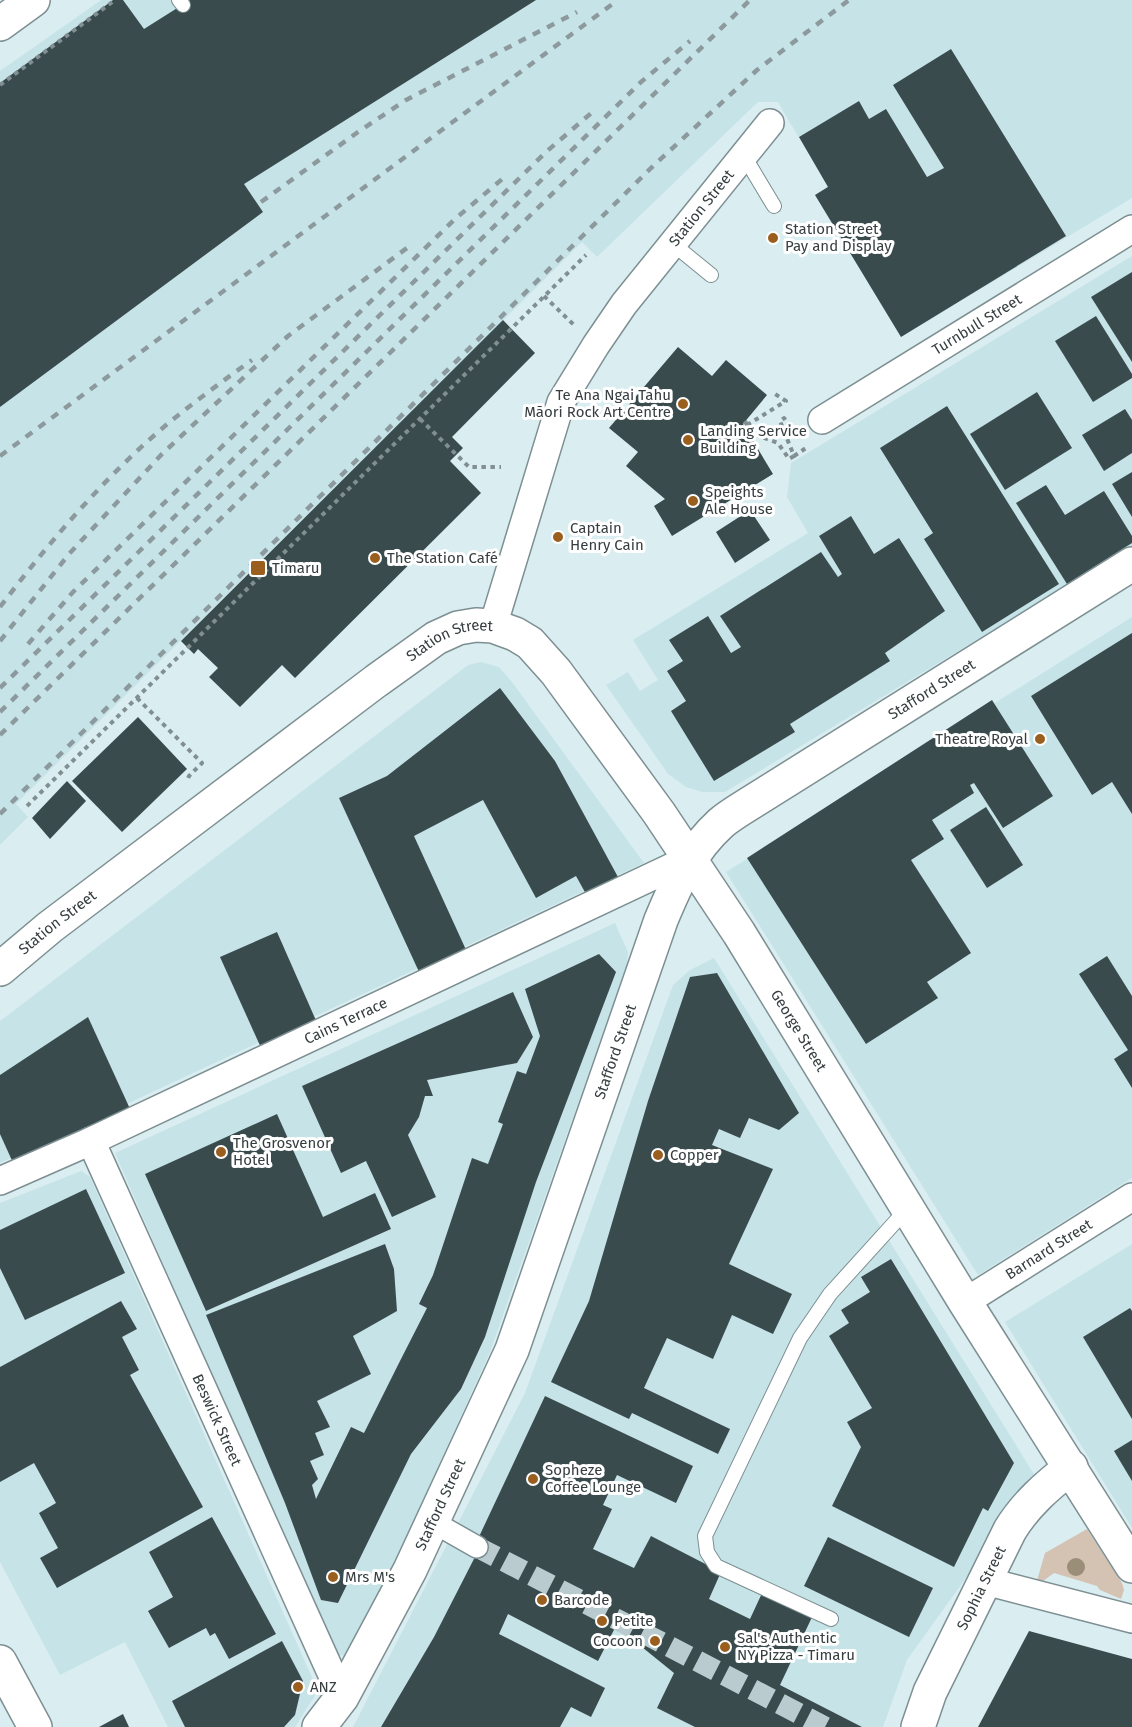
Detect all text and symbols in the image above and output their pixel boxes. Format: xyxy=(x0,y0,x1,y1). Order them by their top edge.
street label: Station Street xyxy=(665,165,738,250)
place label: Station Street Pay and Display xyxy=(785,220,892,255)
marker: Station Street Pay and Display xyxy=(766,231,780,245)
street label: Turnbull Street xyxy=(929,290,1025,359)
place label: Te Ana Ngai Tahu Māori Rock Art Centre xyxy=(524,386,671,421)
marker: Te Ana Ngai Tahu Māori Rock Art Centre xyxy=(676,397,690,411)
place label: Landing Service Building xyxy=(700,422,807,457)
marker: Landing Service Building xyxy=(681,433,695,447)
place label: Speights Ale House xyxy=(705,483,773,518)
marker: Speights Ale House xyxy=(686,494,700,508)
place label: Captain Henry Cain xyxy=(570,519,644,554)
marker: Captain Henry Cain xyxy=(551,530,565,544)
place label: The Station Café xyxy=(387,549,498,567)
marker: The Station Café xyxy=(368,551,382,565)
marker: Timaru xyxy=(249,559,267,577)
place label: Timaru xyxy=(272,559,320,577)
street label: Station Street xyxy=(403,616,494,665)
street label: Stafford Street xyxy=(885,655,979,723)
place label: Theatre Royal xyxy=(935,730,1029,748)
marker: Theatre Royal xyxy=(1033,732,1047,746)
street label: Station Street xyxy=(15,886,100,958)
street label: George Street xyxy=(767,986,831,1075)
street label: Cains Terrace xyxy=(301,994,390,1048)
street label: Stafford Street xyxy=(591,1001,640,1102)
place label: The Grosvenor Hotel xyxy=(233,1134,331,1169)
marker: The Grosvenor Hotel xyxy=(214,1145,228,1159)
place label: Copper xyxy=(670,1146,719,1164)
marker: Copper xyxy=(651,1148,665,1162)
street label: Barnard Street xyxy=(1002,1215,1096,1283)
street label: Beswick Street xyxy=(188,1371,246,1469)
street label: Stafford Street xyxy=(411,1455,470,1553)
place label: Sopheze Coffee Lounge xyxy=(545,1461,641,1496)
marker: Sopheze Coffee Lounge xyxy=(526,1472,540,1486)
street label: Sophia Street xyxy=(953,1542,1010,1633)
place label: Mrs M's xyxy=(345,1568,395,1586)
marker: Mrs M's xyxy=(326,1570,340,1584)
place label: Barcode xyxy=(554,1591,609,1609)
marker: Barcode xyxy=(535,1593,549,1607)
place label: Petite xyxy=(614,1612,653,1630)
marker: Petite xyxy=(595,1614,609,1628)
place label: Sal's Authentic NY Pizza - Timaru xyxy=(737,1629,855,1664)
place label: Cocoon xyxy=(593,1632,643,1650)
marker: Cocoon xyxy=(648,1634,662,1648)
marker: Sal's Authentic NY Pizza - Timaru xyxy=(718,1640,732,1654)
place label: ANZ xyxy=(310,1678,337,1696)
marker: ANZ xyxy=(291,1680,305,1694)

